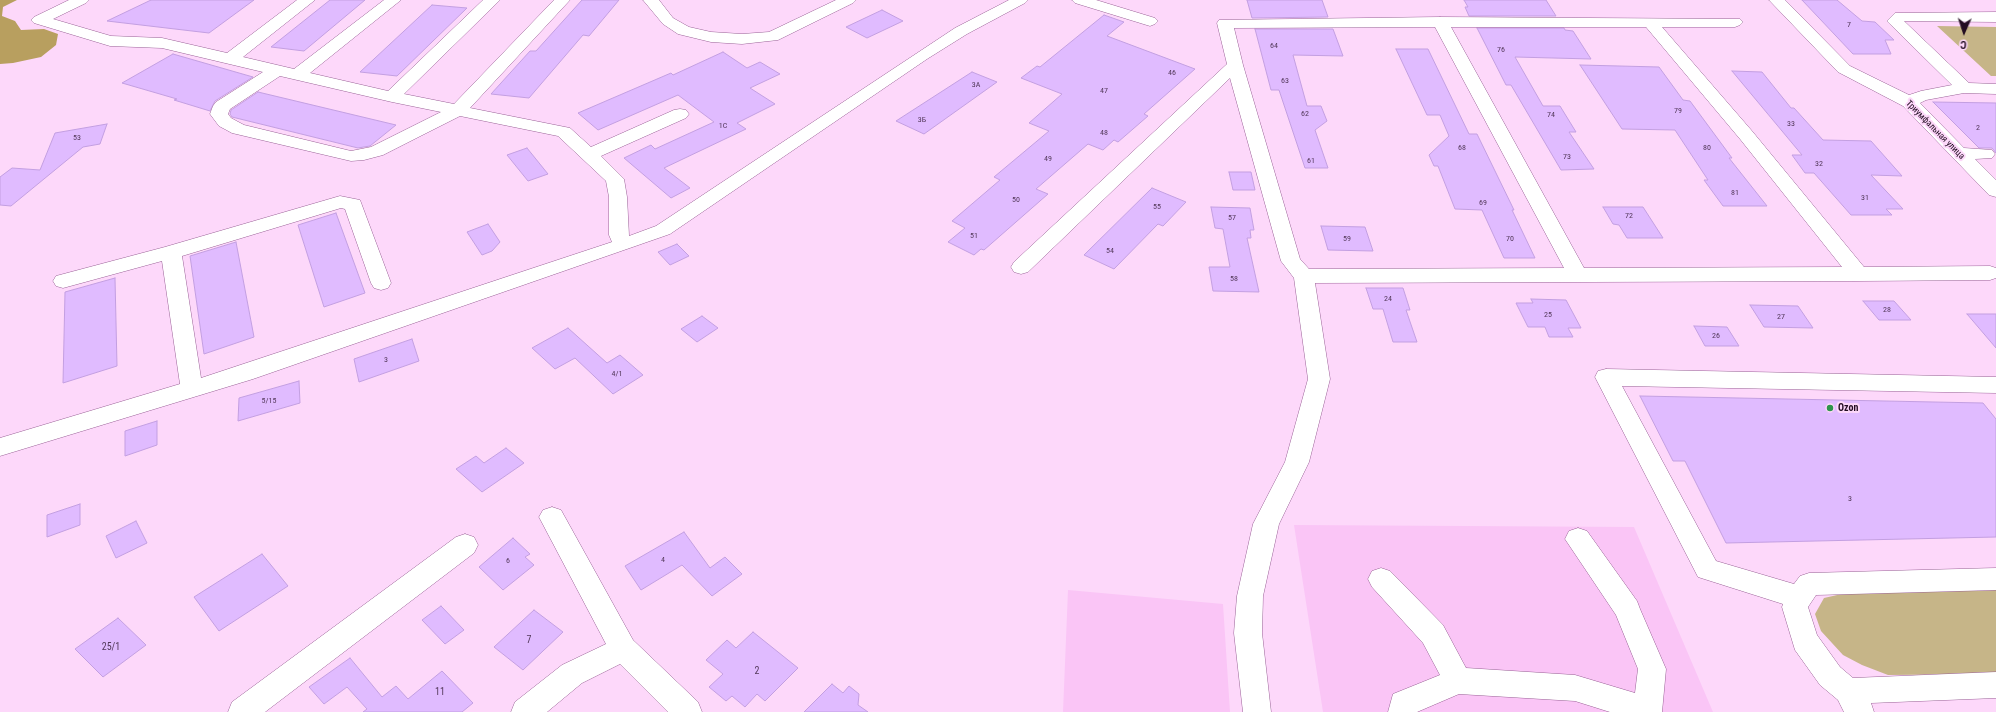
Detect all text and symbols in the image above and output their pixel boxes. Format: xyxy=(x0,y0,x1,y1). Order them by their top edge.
north arrow xyxy=(1944,12,1984,52)
house number: 7 xyxy=(1847,20,1851,30)
text: С xyxy=(1960,38,1967,51)
house number: 64 xyxy=(1270,41,1278,51)
house number: 76 xyxy=(1497,45,1505,55)
house number: 46 xyxy=(1168,68,1176,78)
house number: 63 xyxy=(1281,76,1289,86)
house number: 3А xyxy=(972,80,980,90)
house number: 47 xyxy=(1100,86,1108,96)
street label: Триумфальная улица xyxy=(1903,98,1967,162)
house number: 79 xyxy=(1674,106,1682,116)
house number: 62 xyxy=(1301,109,1309,119)
house number: 74 xyxy=(1547,110,1555,120)
house number: 3Б xyxy=(918,115,926,125)
house number: 33 xyxy=(1787,119,1795,129)
house number: 1С xyxy=(719,121,727,131)
house number: 2 xyxy=(1976,123,1980,133)
house number: 48 xyxy=(1100,128,1108,138)
house number: 53 xyxy=(73,133,81,143)
house number: 68 xyxy=(1458,143,1466,153)
house number: 80 xyxy=(1703,143,1711,153)
house number: 73 xyxy=(1563,152,1571,162)
house number: 49 xyxy=(1044,154,1052,164)
house number: 61 xyxy=(1307,156,1315,166)
house number: 32 xyxy=(1815,159,1823,169)
house number: 81 xyxy=(1731,188,1739,198)
house number: 31 xyxy=(1861,193,1869,203)
house number: 50 xyxy=(1012,195,1020,205)
house number: 69 xyxy=(1479,198,1487,208)
house number: 55 xyxy=(1153,202,1161,212)
house number: 72 xyxy=(1625,211,1633,221)
house number: 57 xyxy=(1228,213,1236,223)
house number: 51 xyxy=(970,231,978,241)
house number: 59 xyxy=(1343,234,1351,244)
house number: 70 xyxy=(1506,234,1514,244)
house number: 54 xyxy=(1106,246,1114,256)
house number: 58 xyxy=(1230,274,1238,284)
house number: 24 xyxy=(1384,294,1392,304)
house number: 28 xyxy=(1883,305,1891,315)
house number: 25 xyxy=(1544,310,1552,320)
house number: 27 xyxy=(1777,312,1785,322)
house number: 26 xyxy=(1712,331,1720,341)
house number: 3 xyxy=(384,355,388,365)
house number: 4/1 xyxy=(612,369,622,379)
house number: 5/15 xyxy=(262,396,276,406)
place label: Ozon xyxy=(1838,402,1858,414)
marker: Ozon xyxy=(1825,403,1835,413)
house number: 3 xyxy=(1848,494,1852,504)
house number: 4 xyxy=(661,555,665,565)
house number: 6 xyxy=(506,556,510,566)
house number: 7 xyxy=(527,634,531,646)
house number: 25/1 xyxy=(102,641,120,653)
house number: 2 xyxy=(755,665,759,677)
house number: 11 xyxy=(435,686,445,698)

